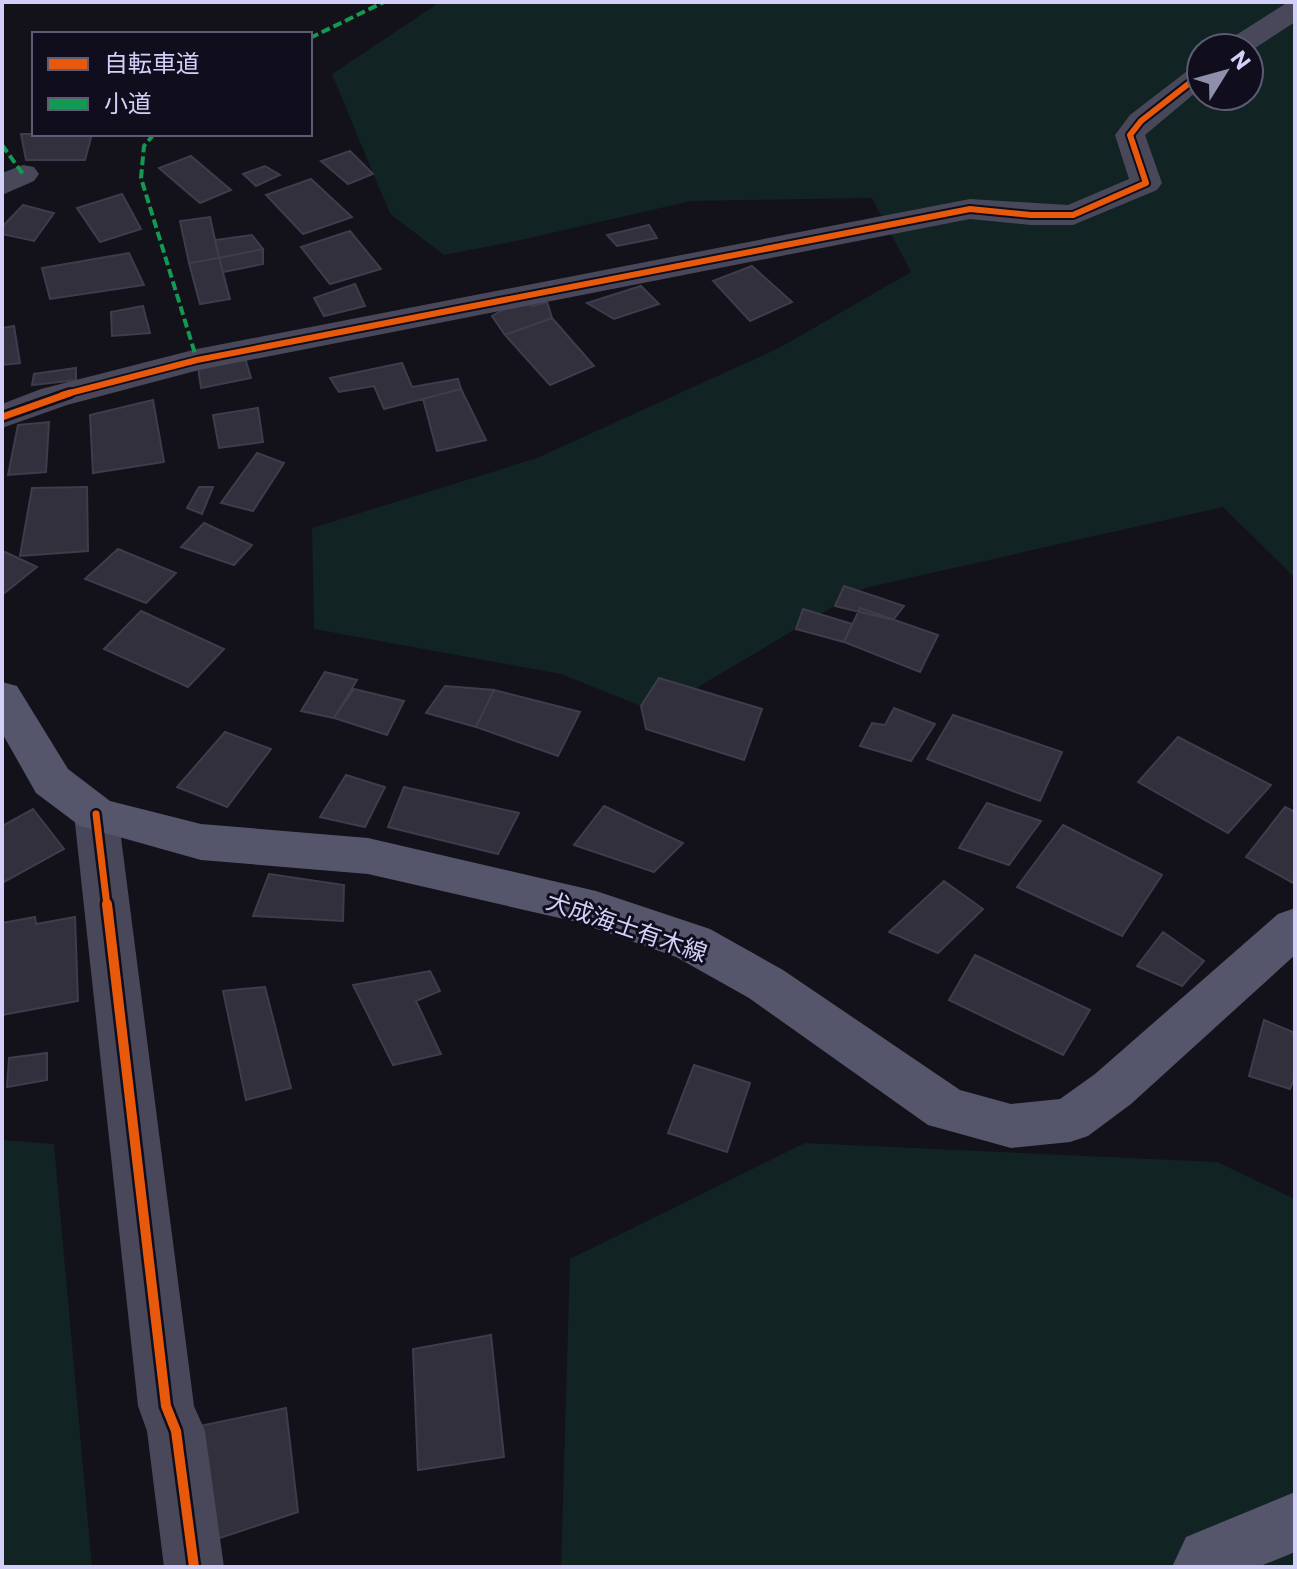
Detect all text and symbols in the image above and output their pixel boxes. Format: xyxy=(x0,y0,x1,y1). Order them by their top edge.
legend xyxy=(32,32,312,136)
north arrow xyxy=(1185,32,1265,112)
text: N xyxy=(1226,45,1257,74)
text: 自転車道 xyxy=(104,48,200,77)
text: 小道 xyxy=(104,88,152,117)
street label: 犬成海士有木線 xyxy=(543,885,711,967)

